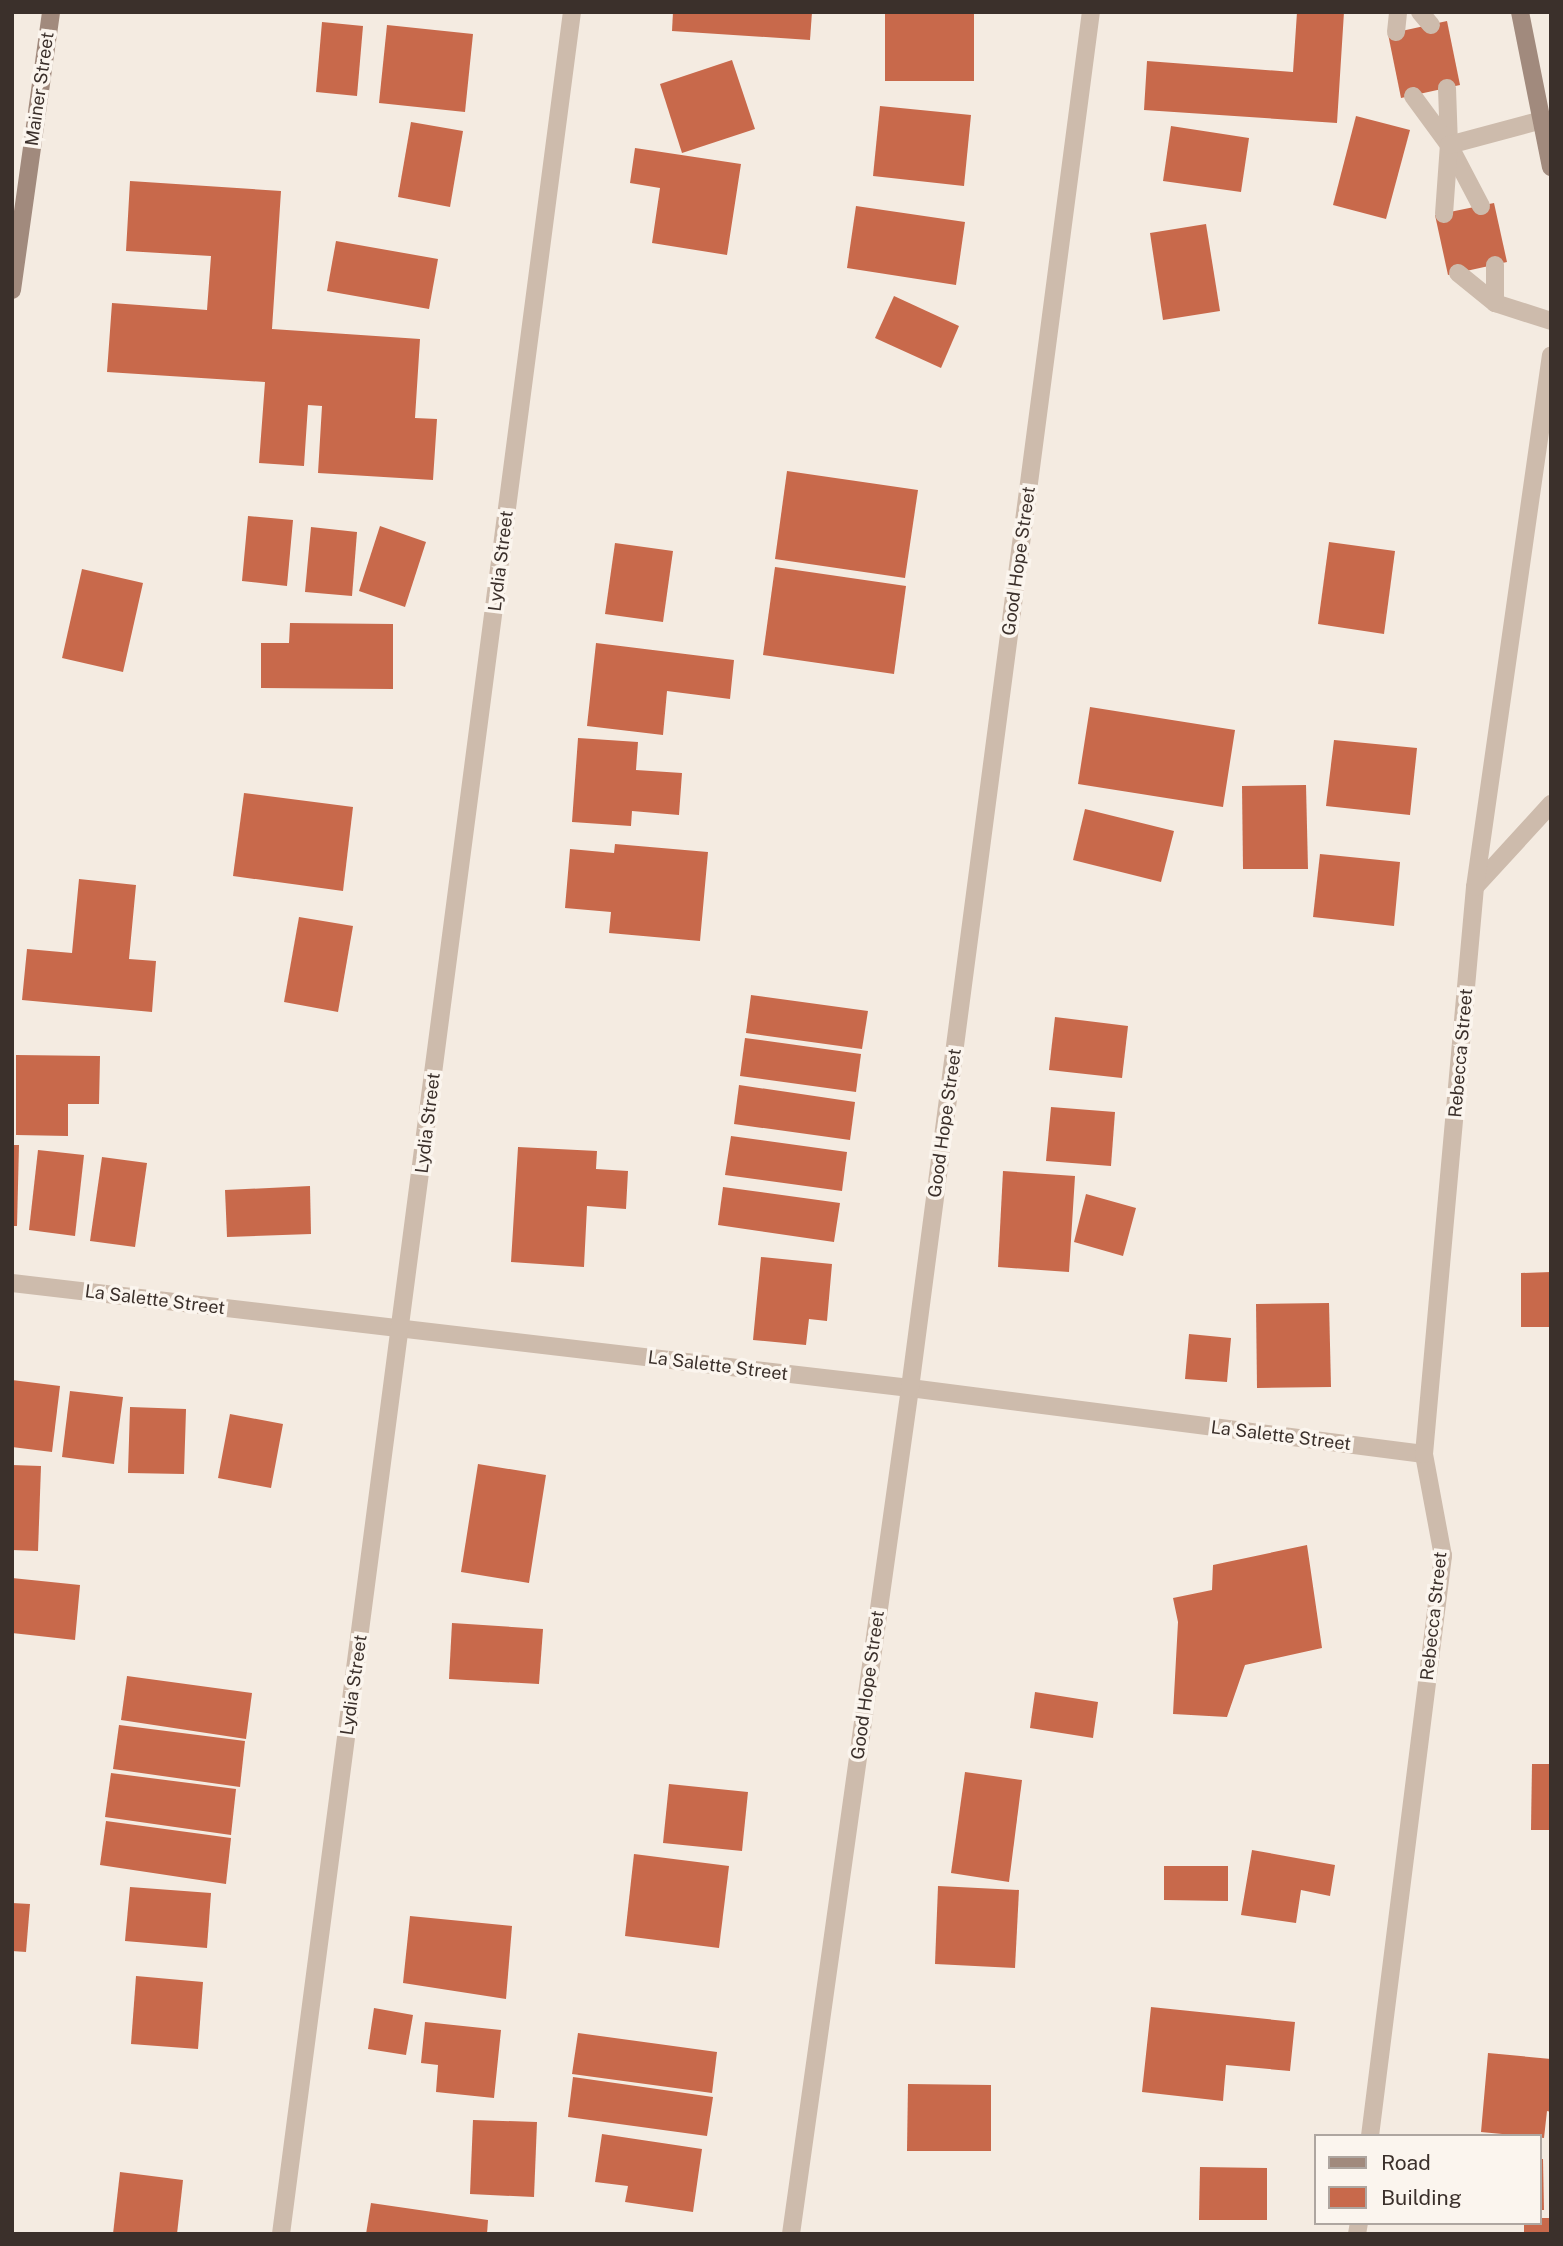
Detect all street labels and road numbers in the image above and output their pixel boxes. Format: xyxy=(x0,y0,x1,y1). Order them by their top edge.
street label: Mainer Street xyxy=(21,31,59,147)
street label: Good Hope Street xyxy=(998,485,1040,637)
street label: Lydia Street xyxy=(484,509,518,613)
street label: Rebecca Street xyxy=(1445,988,1477,1118)
street label: Good Hope Street xyxy=(924,1047,966,1199)
street label: Lydia Street xyxy=(411,1071,445,1175)
street label: La Salette Street xyxy=(84,1281,226,1319)
street label: La Salette Street xyxy=(647,1347,789,1385)
street label: La Salette Street xyxy=(1210,1417,1352,1455)
street label: Rebecca Street xyxy=(1417,1551,1451,1681)
street label: Good Hope Street xyxy=(847,1609,889,1761)
street label: Lydia Street xyxy=(336,1633,372,1737)

